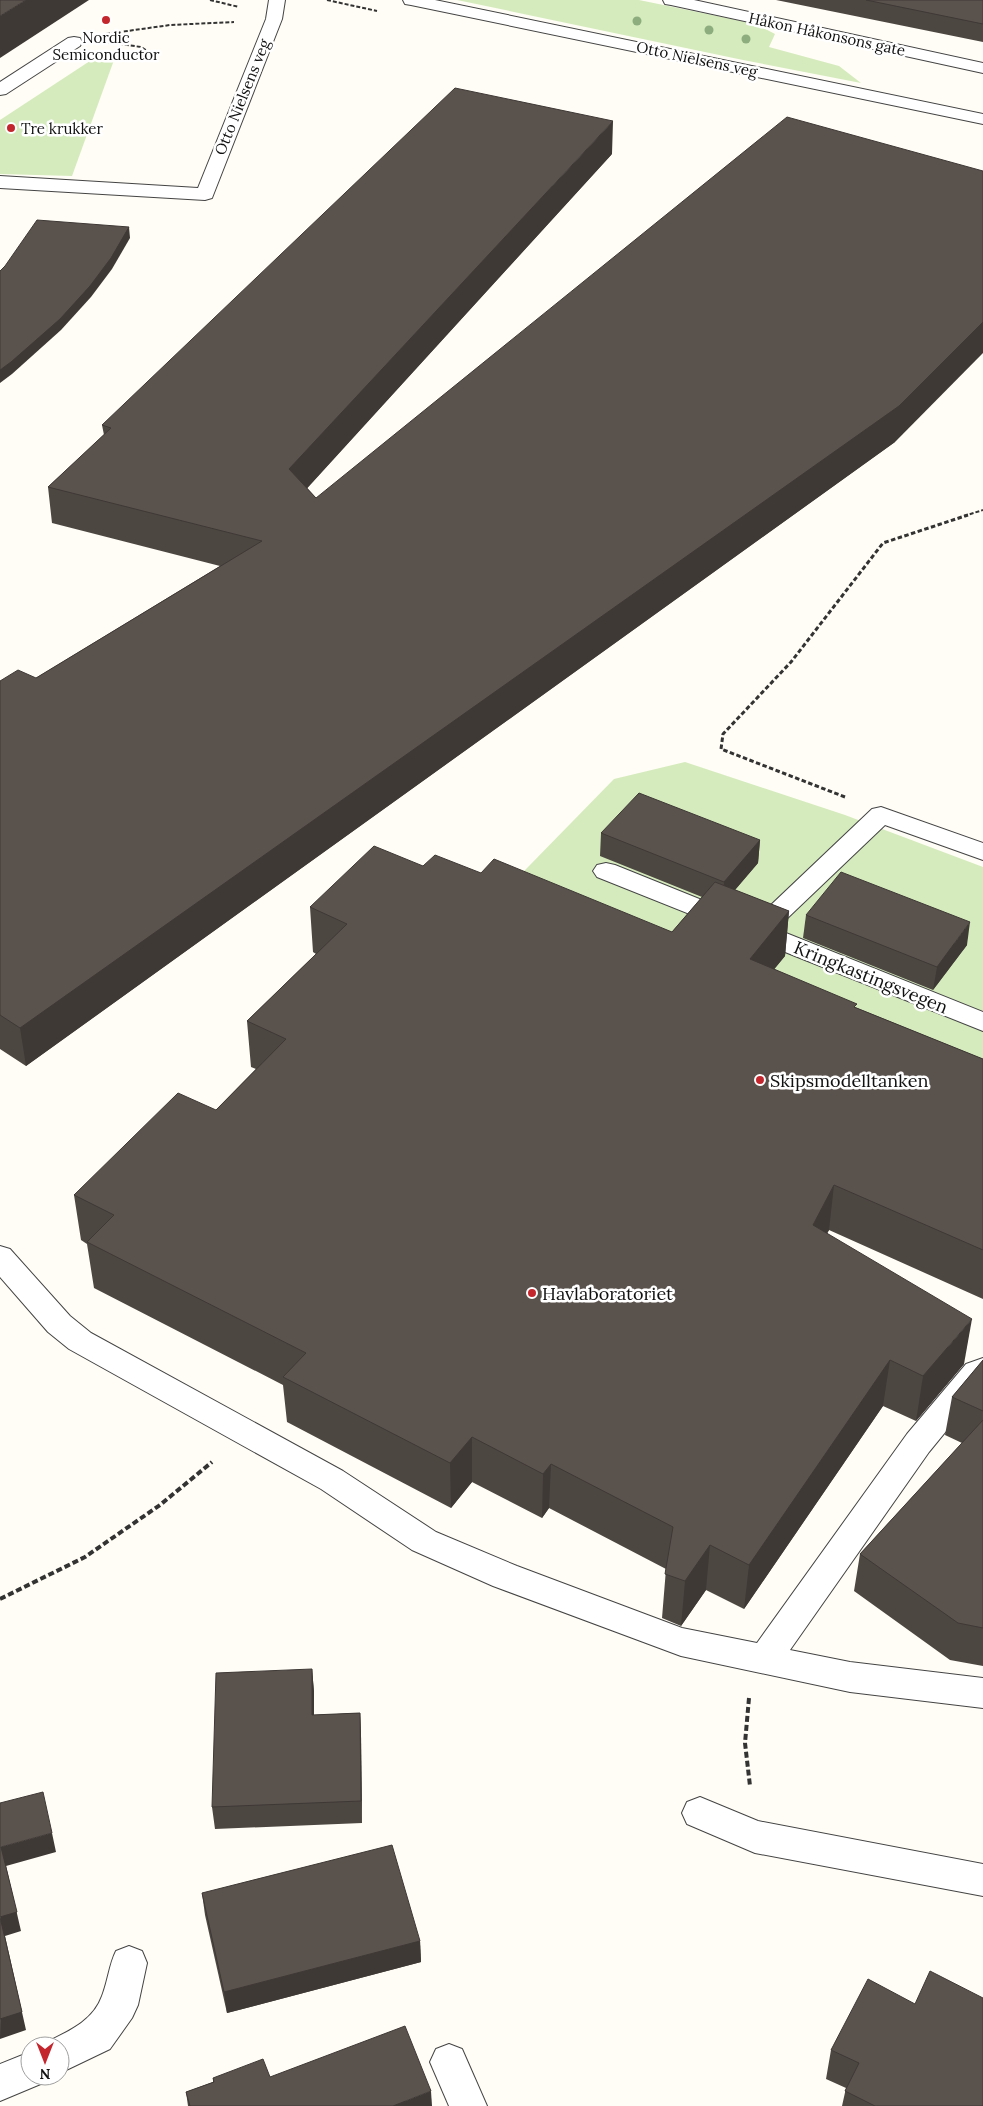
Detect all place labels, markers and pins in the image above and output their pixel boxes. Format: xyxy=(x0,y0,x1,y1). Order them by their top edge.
marker: Nordic Semiconductor xyxy=(100,14,112,26)
place label: Nordic Semiconductor xyxy=(53,28,160,64)
place label: Tre krukker xyxy=(21,119,103,138)
marker: Tre krukker xyxy=(5,122,17,134)
place label: Skipsmodelltanken xyxy=(770,1069,928,1092)
marker: Skipsmodelltanken xyxy=(754,1074,766,1086)
place label: Havlaboratoriet xyxy=(542,1282,673,1305)
marker: Havlaboratoriet xyxy=(526,1287,538,1299)

